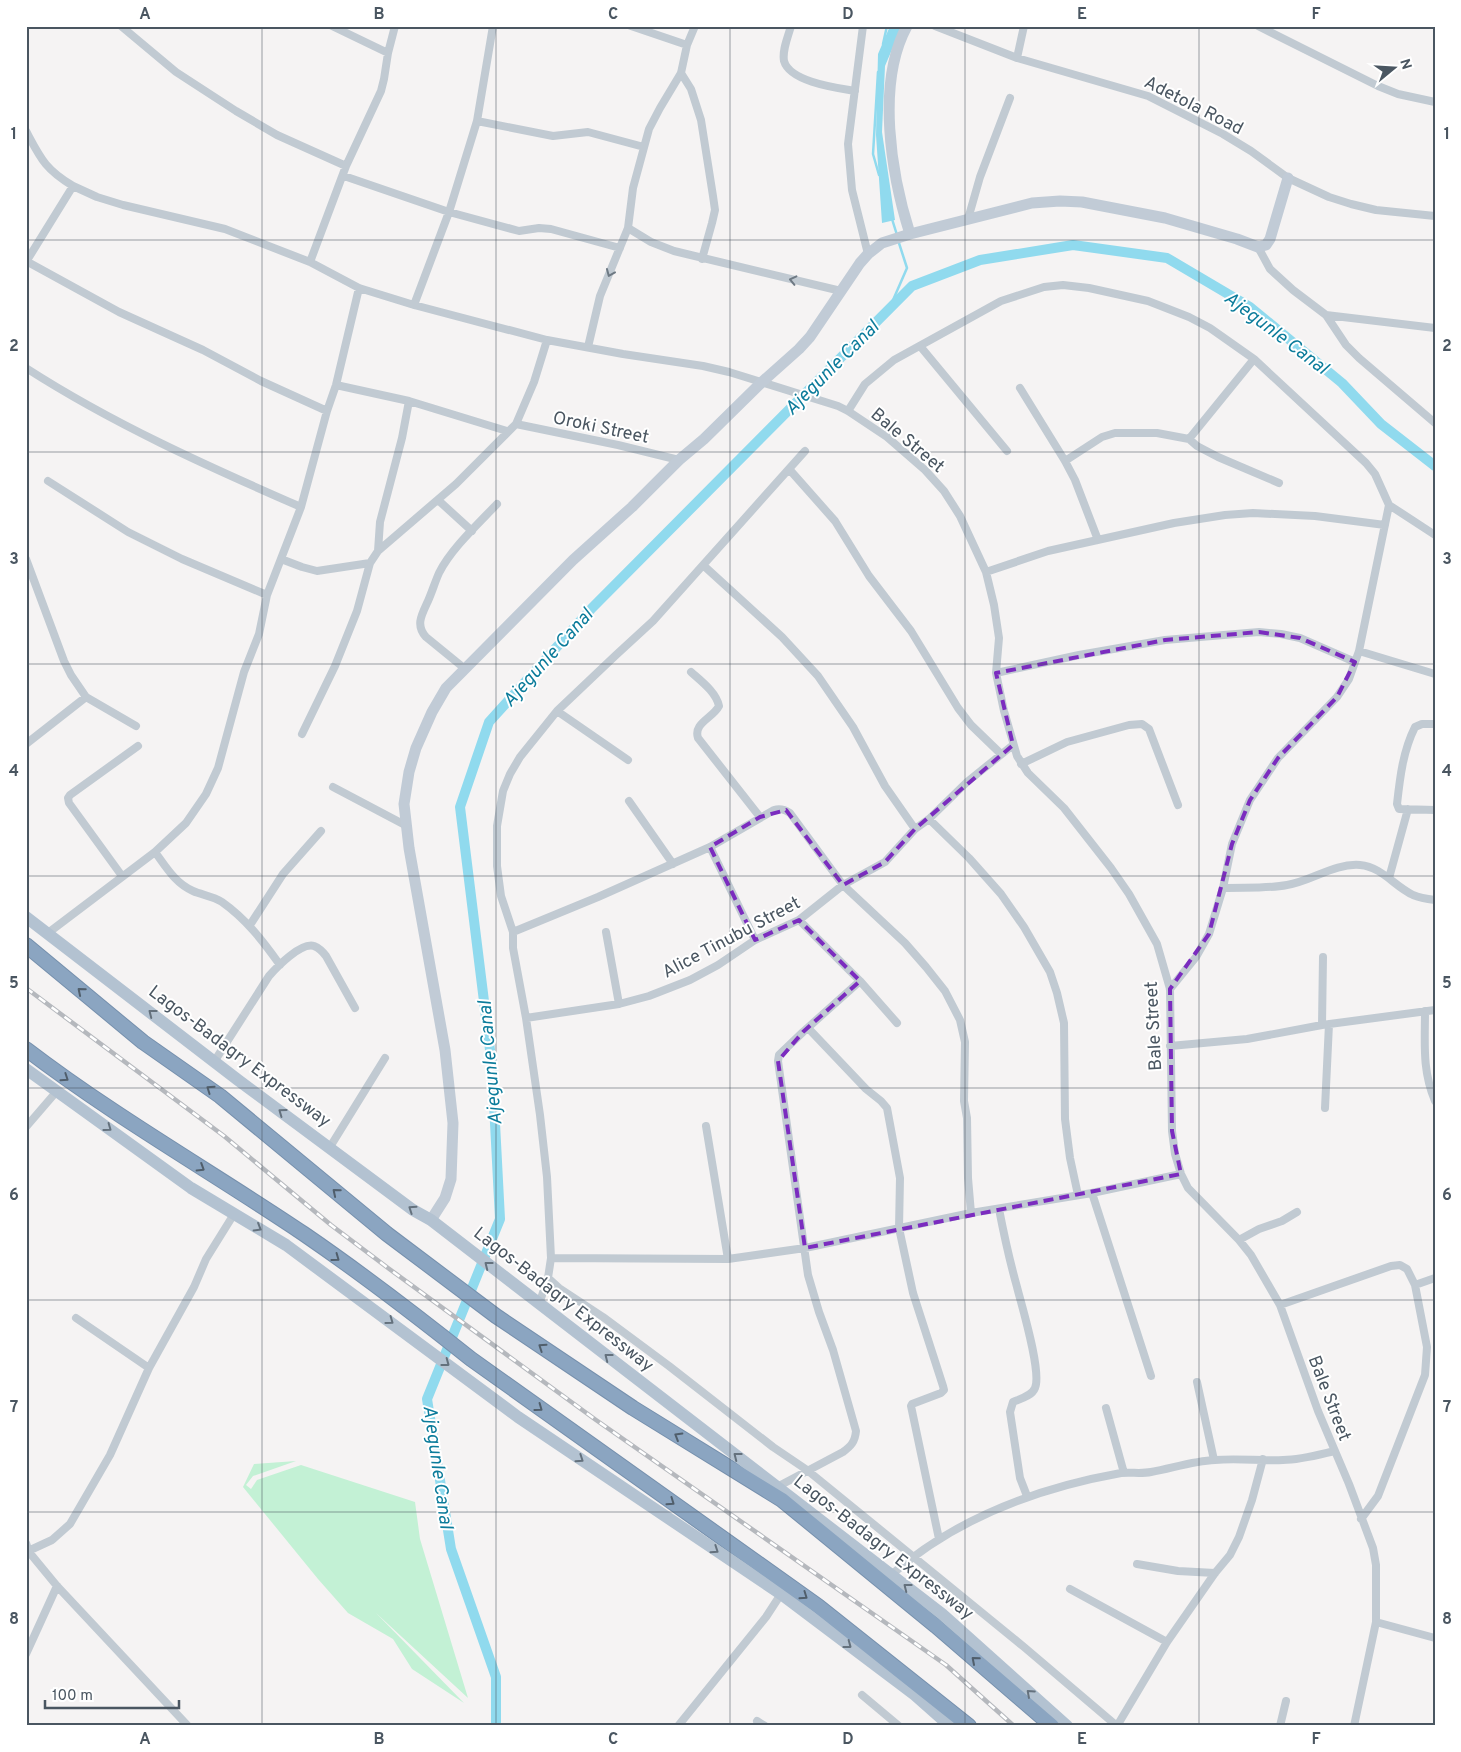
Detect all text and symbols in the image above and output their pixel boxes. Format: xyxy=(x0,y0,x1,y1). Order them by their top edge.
text: A xyxy=(139,5,151,25)
text: B xyxy=(373,5,385,25)
text: C xyxy=(608,5,618,25)
text: D xyxy=(842,5,854,25)
text: E xyxy=(1077,5,1087,25)
text: F xyxy=(1311,5,1321,25)
north arrow xyxy=(1368,42,1418,92)
text: N xyxy=(1395,57,1415,72)
street label: Adetola Road xyxy=(1140,71,1247,141)
text: 1 xyxy=(11,125,17,145)
text: 1 xyxy=(1444,125,1450,145)
one-way arrow xyxy=(606,268,616,277)
one-way arrow xyxy=(789,275,798,286)
water label: Ajegunle Canal xyxy=(1219,287,1334,381)
water label: Ajegunle Canal xyxy=(780,315,886,421)
text: 2 xyxy=(9,337,19,357)
text: 2 xyxy=(1442,337,1452,357)
street label: Bale Street xyxy=(865,404,949,479)
street label: Oroki Street xyxy=(550,407,651,450)
text: 3 xyxy=(9,550,19,570)
text: 3 xyxy=(1442,550,1452,570)
water label: Ajegunle Canal xyxy=(498,603,600,713)
text: 4 xyxy=(9,762,19,782)
text: 4 xyxy=(1442,762,1452,782)
street label: Alice Tinubu Street xyxy=(659,892,805,984)
text: 5 xyxy=(9,974,19,994)
text: 5 xyxy=(1442,974,1452,994)
street label: Lagos-Badagry Expressway xyxy=(143,981,335,1133)
street label: Bale Street xyxy=(1141,981,1168,1071)
one-way arrow xyxy=(78,987,87,996)
water label: Ajegunle Canal xyxy=(474,999,508,1126)
one-way arrow xyxy=(149,1011,158,1019)
one-way arrow xyxy=(60,1072,69,1082)
one-way arrow xyxy=(207,1087,216,1095)
one-way arrow xyxy=(278,1109,288,1118)
one-way arrow xyxy=(102,1122,112,1131)
one-way arrow xyxy=(195,1162,204,1172)
text: 6 xyxy=(9,1186,19,1206)
text: 6 xyxy=(1442,1186,1452,1206)
one-way arrow xyxy=(333,1190,342,1198)
one-way arrow xyxy=(408,1206,418,1215)
one-way arrow xyxy=(252,1222,261,1232)
street label: Lagos-Badagry Expressway xyxy=(468,1223,658,1378)
one-way arrow xyxy=(330,1252,340,1261)
one-way arrow xyxy=(485,1262,494,1270)
one-way arrow xyxy=(384,1316,393,1324)
one-way arrow xyxy=(538,1344,548,1353)
street label: Bale Street xyxy=(1302,1353,1355,1444)
one-way arrow xyxy=(605,1354,614,1362)
one-way arrow xyxy=(440,1357,449,1365)
text: 7 xyxy=(10,1398,18,1418)
text: 7 xyxy=(1443,1398,1451,1418)
one-way arrow xyxy=(533,1402,543,1411)
water label: Ajegunle Canal xyxy=(416,1404,458,1532)
one-way arrow xyxy=(675,1432,684,1442)
one-way arrow xyxy=(574,1453,584,1462)
one-way arrow xyxy=(733,1453,743,1462)
street label: Lagos-Badagry Expressway xyxy=(788,1471,978,1626)
one-way arrow xyxy=(665,1496,675,1505)
one-way arrow xyxy=(709,1543,718,1553)
one-way arrow xyxy=(904,1585,913,1593)
one-way arrow xyxy=(798,1590,808,1599)
text: 8 xyxy=(9,1610,19,1630)
text: 8 xyxy=(1442,1610,1452,1630)
one-way arrow xyxy=(842,1639,851,1647)
one-way arrow xyxy=(972,1657,981,1665)
scale bar xyxy=(45,1677,179,1709)
text: 100 m xyxy=(52,1687,93,1706)
one-way arrow xyxy=(1027,1690,1036,1699)
text: A xyxy=(139,1730,151,1750)
text: B xyxy=(373,1730,385,1750)
text: C xyxy=(608,1730,618,1750)
text: D xyxy=(842,1730,854,1750)
text: E xyxy=(1077,1730,1087,1750)
text: F xyxy=(1311,1730,1321,1750)

